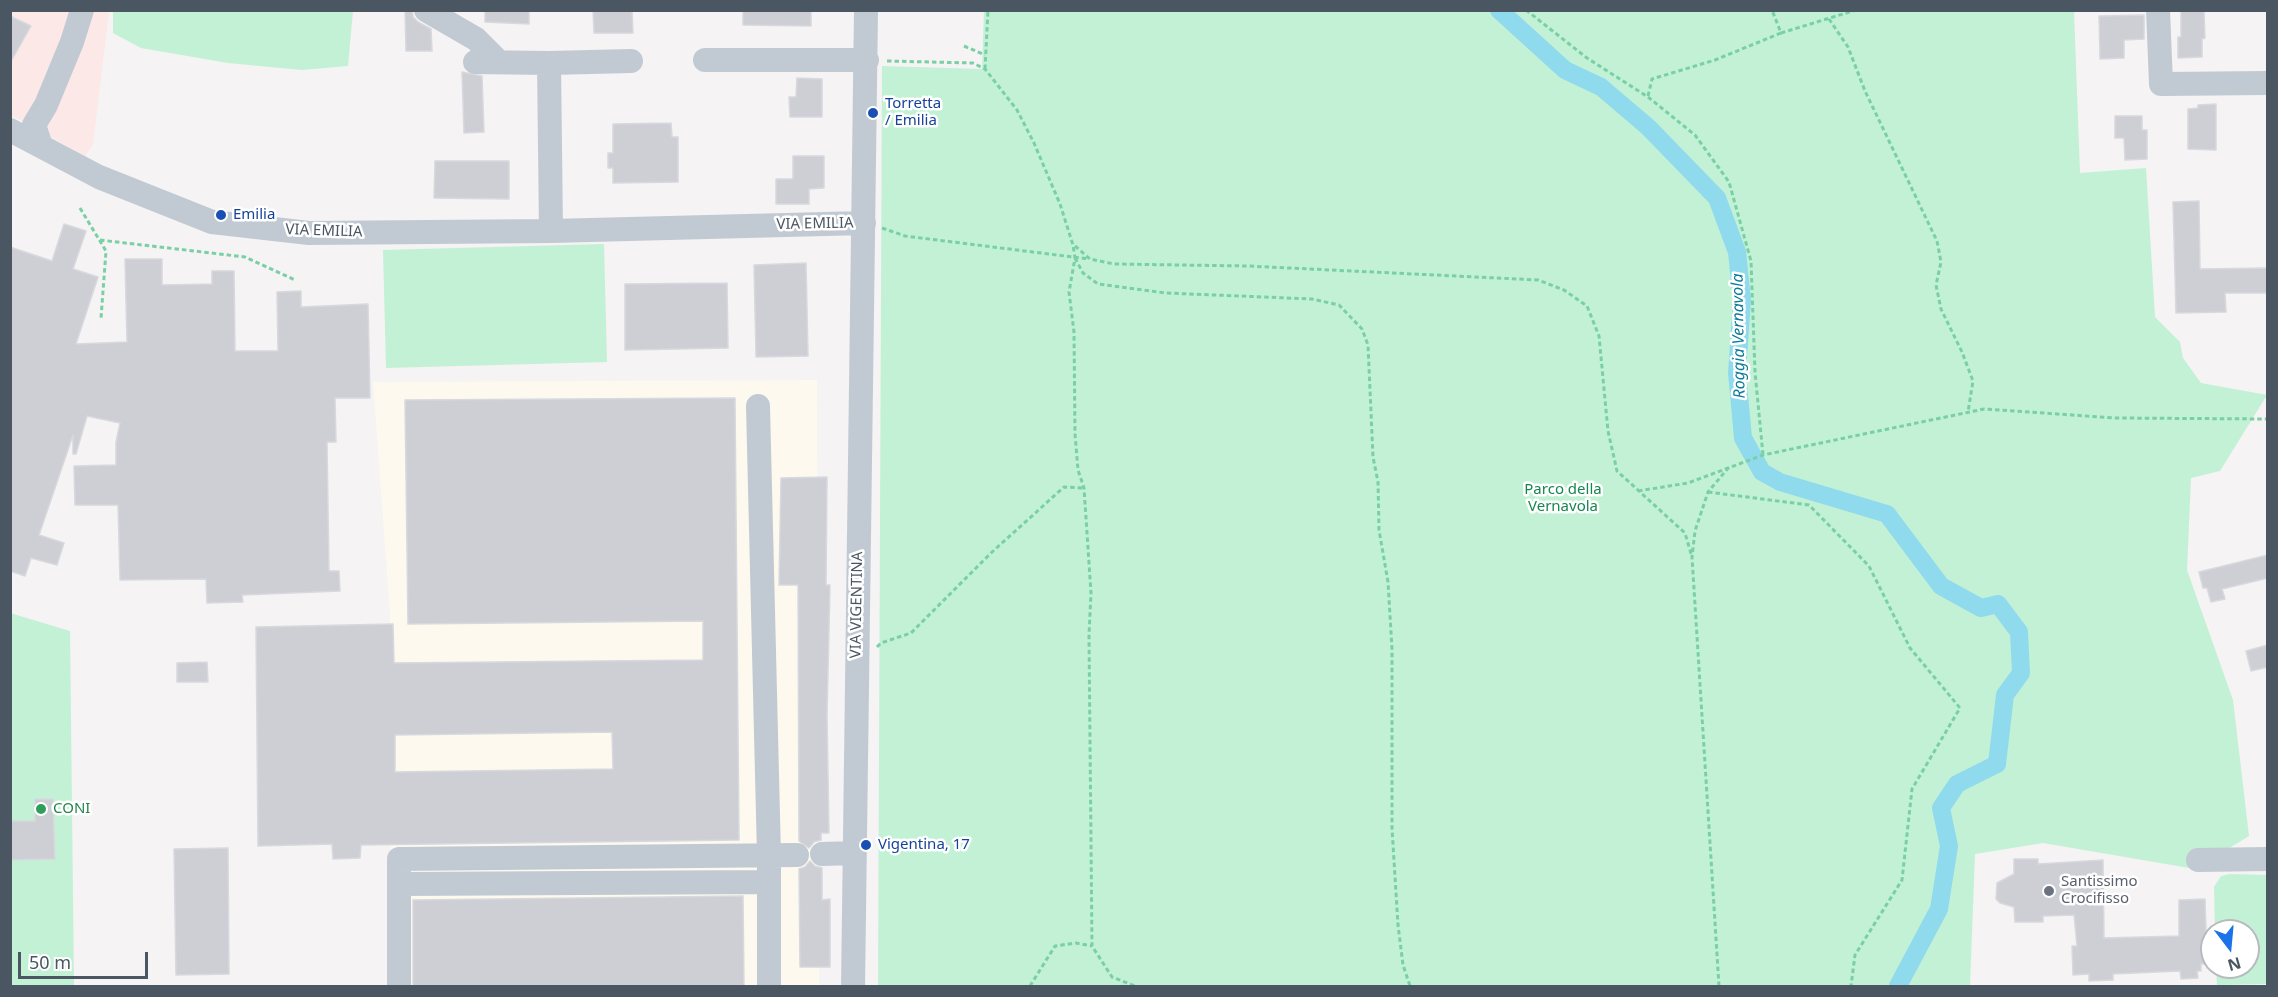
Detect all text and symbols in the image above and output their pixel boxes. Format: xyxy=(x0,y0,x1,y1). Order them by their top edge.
place label: Torretta / Emilia xyxy=(885,95,941,130)
marker: Torretta / Emilia xyxy=(866,106,880,120)
place label: Emilia xyxy=(233,206,275,224)
marker: Emilia xyxy=(214,208,228,222)
street label: VIA EMILIA xyxy=(776,214,854,234)
street label: VIA EMILIA xyxy=(285,221,363,241)
water label: Roggia Vernavola xyxy=(1728,273,1750,399)
park label: Parco della Vernavola xyxy=(1524,481,1602,516)
street label: VIA VIGENTINA xyxy=(847,551,867,659)
place label: CONI xyxy=(53,800,90,818)
marker: CONI xyxy=(34,802,48,816)
place label: Vigentina, 17 xyxy=(878,836,970,854)
marker: Vigentina, 17 xyxy=(859,838,873,852)
place label: Santissimo Crocifisso xyxy=(2061,873,2138,908)
marker: Santissimo Crocifisso xyxy=(2042,884,2056,898)
north arrow xyxy=(2200,919,2260,979)
scale bar xyxy=(21,940,152,978)
text: 50 m xyxy=(29,950,71,974)
text: N xyxy=(2225,952,2244,977)

